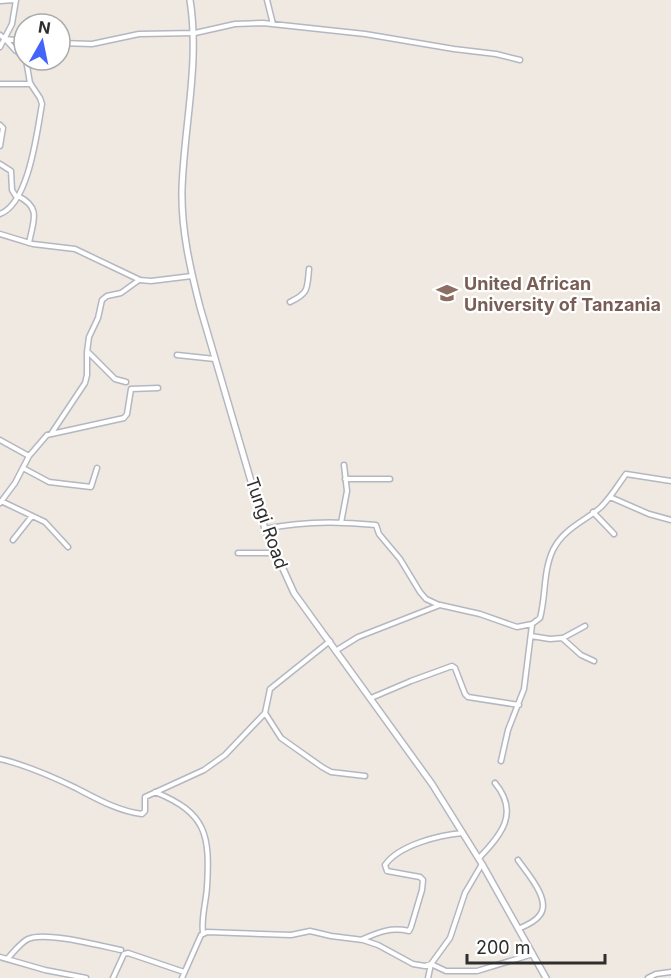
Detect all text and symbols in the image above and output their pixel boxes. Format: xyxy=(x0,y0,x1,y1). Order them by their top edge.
north arrow xyxy=(12,12,72,72)
text: N xyxy=(37,16,52,38)
place label: United African University of Tanzania xyxy=(464,273,661,315)
school or university icon: United African University of Tanzania xyxy=(435,281,459,305)
street label: Tungi Road xyxy=(242,474,292,572)
scale bar xyxy=(467,927,605,965)
text: 200 m xyxy=(476,937,531,958)

